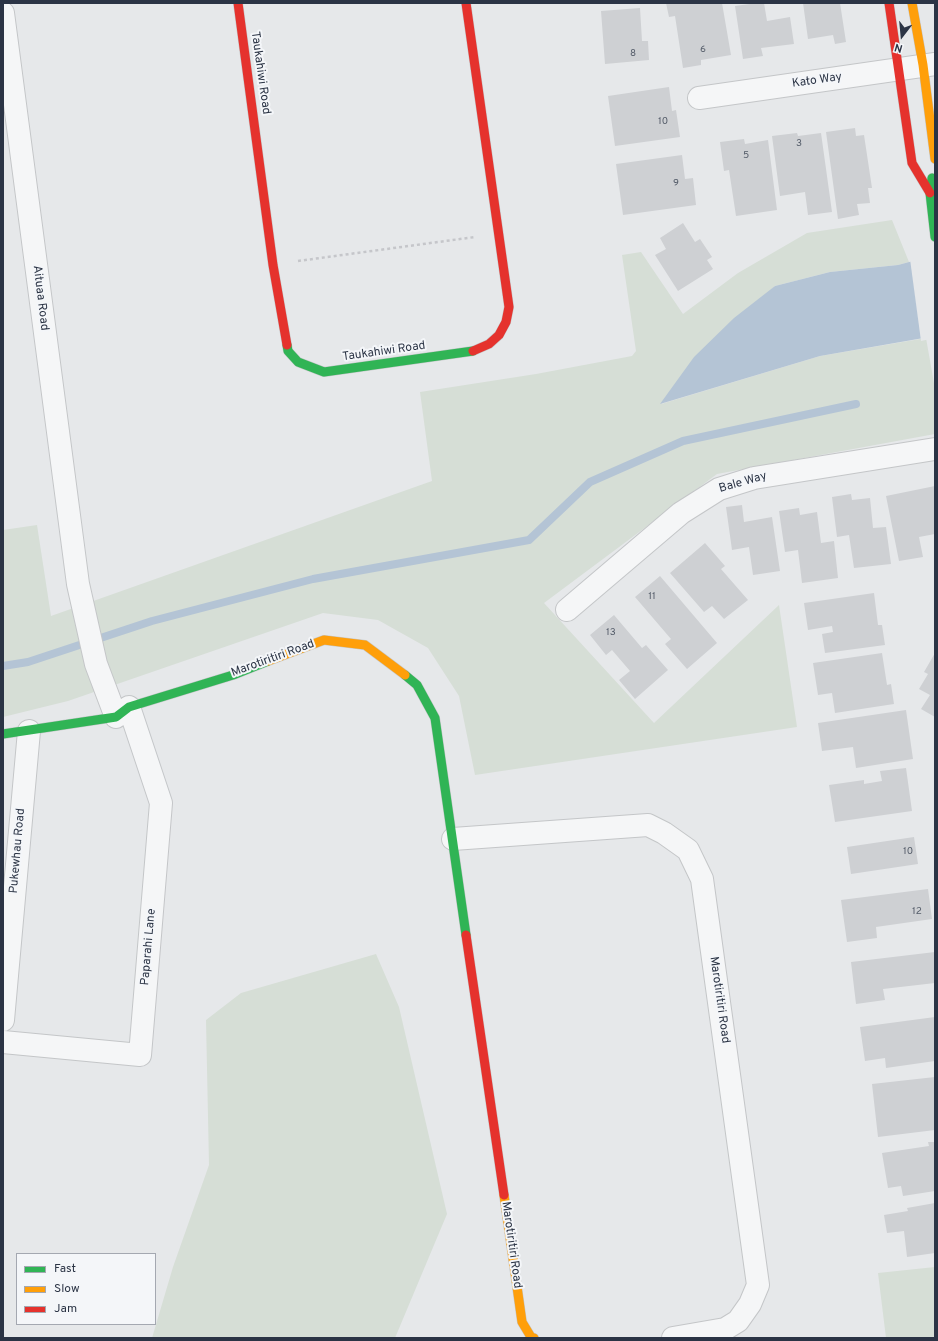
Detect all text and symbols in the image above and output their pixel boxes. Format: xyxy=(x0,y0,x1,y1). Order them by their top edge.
north arrow xyxy=(882,16,922,56)
street label: Taukahiwi Road xyxy=(247,31,273,115)
text: N xyxy=(893,40,904,55)
house number: 6 xyxy=(700,44,706,56)
house number: 8 xyxy=(630,48,636,60)
street label: Kato Way xyxy=(791,70,843,92)
house number: 10 xyxy=(658,116,668,128)
house number: 3 xyxy=(796,138,802,150)
house number: 5 xyxy=(743,150,749,162)
house number: 9 xyxy=(673,178,679,190)
street label: Aituaa Road xyxy=(29,265,51,331)
street label: Taukahiwi Road xyxy=(342,339,426,365)
street label: Bale Way xyxy=(717,469,769,497)
house number: 11 xyxy=(648,591,656,603)
house number: 13 xyxy=(606,627,616,639)
street label: Marotiritiri Road xyxy=(230,637,316,681)
street label: Pukewhau Road xyxy=(7,808,29,894)
house number: 10 xyxy=(903,846,913,858)
house number: 12 xyxy=(912,906,922,918)
street label: Paparahi Lane xyxy=(138,908,160,986)
street label: Marotiritiri Road xyxy=(706,956,732,1044)
street label: Marotiritiri Road xyxy=(498,1201,524,1289)
legend xyxy=(16,1253,156,1325)
text: Fast xyxy=(54,1261,76,1277)
text: Slow xyxy=(54,1281,80,1297)
text: Jam xyxy=(54,1301,77,1317)

